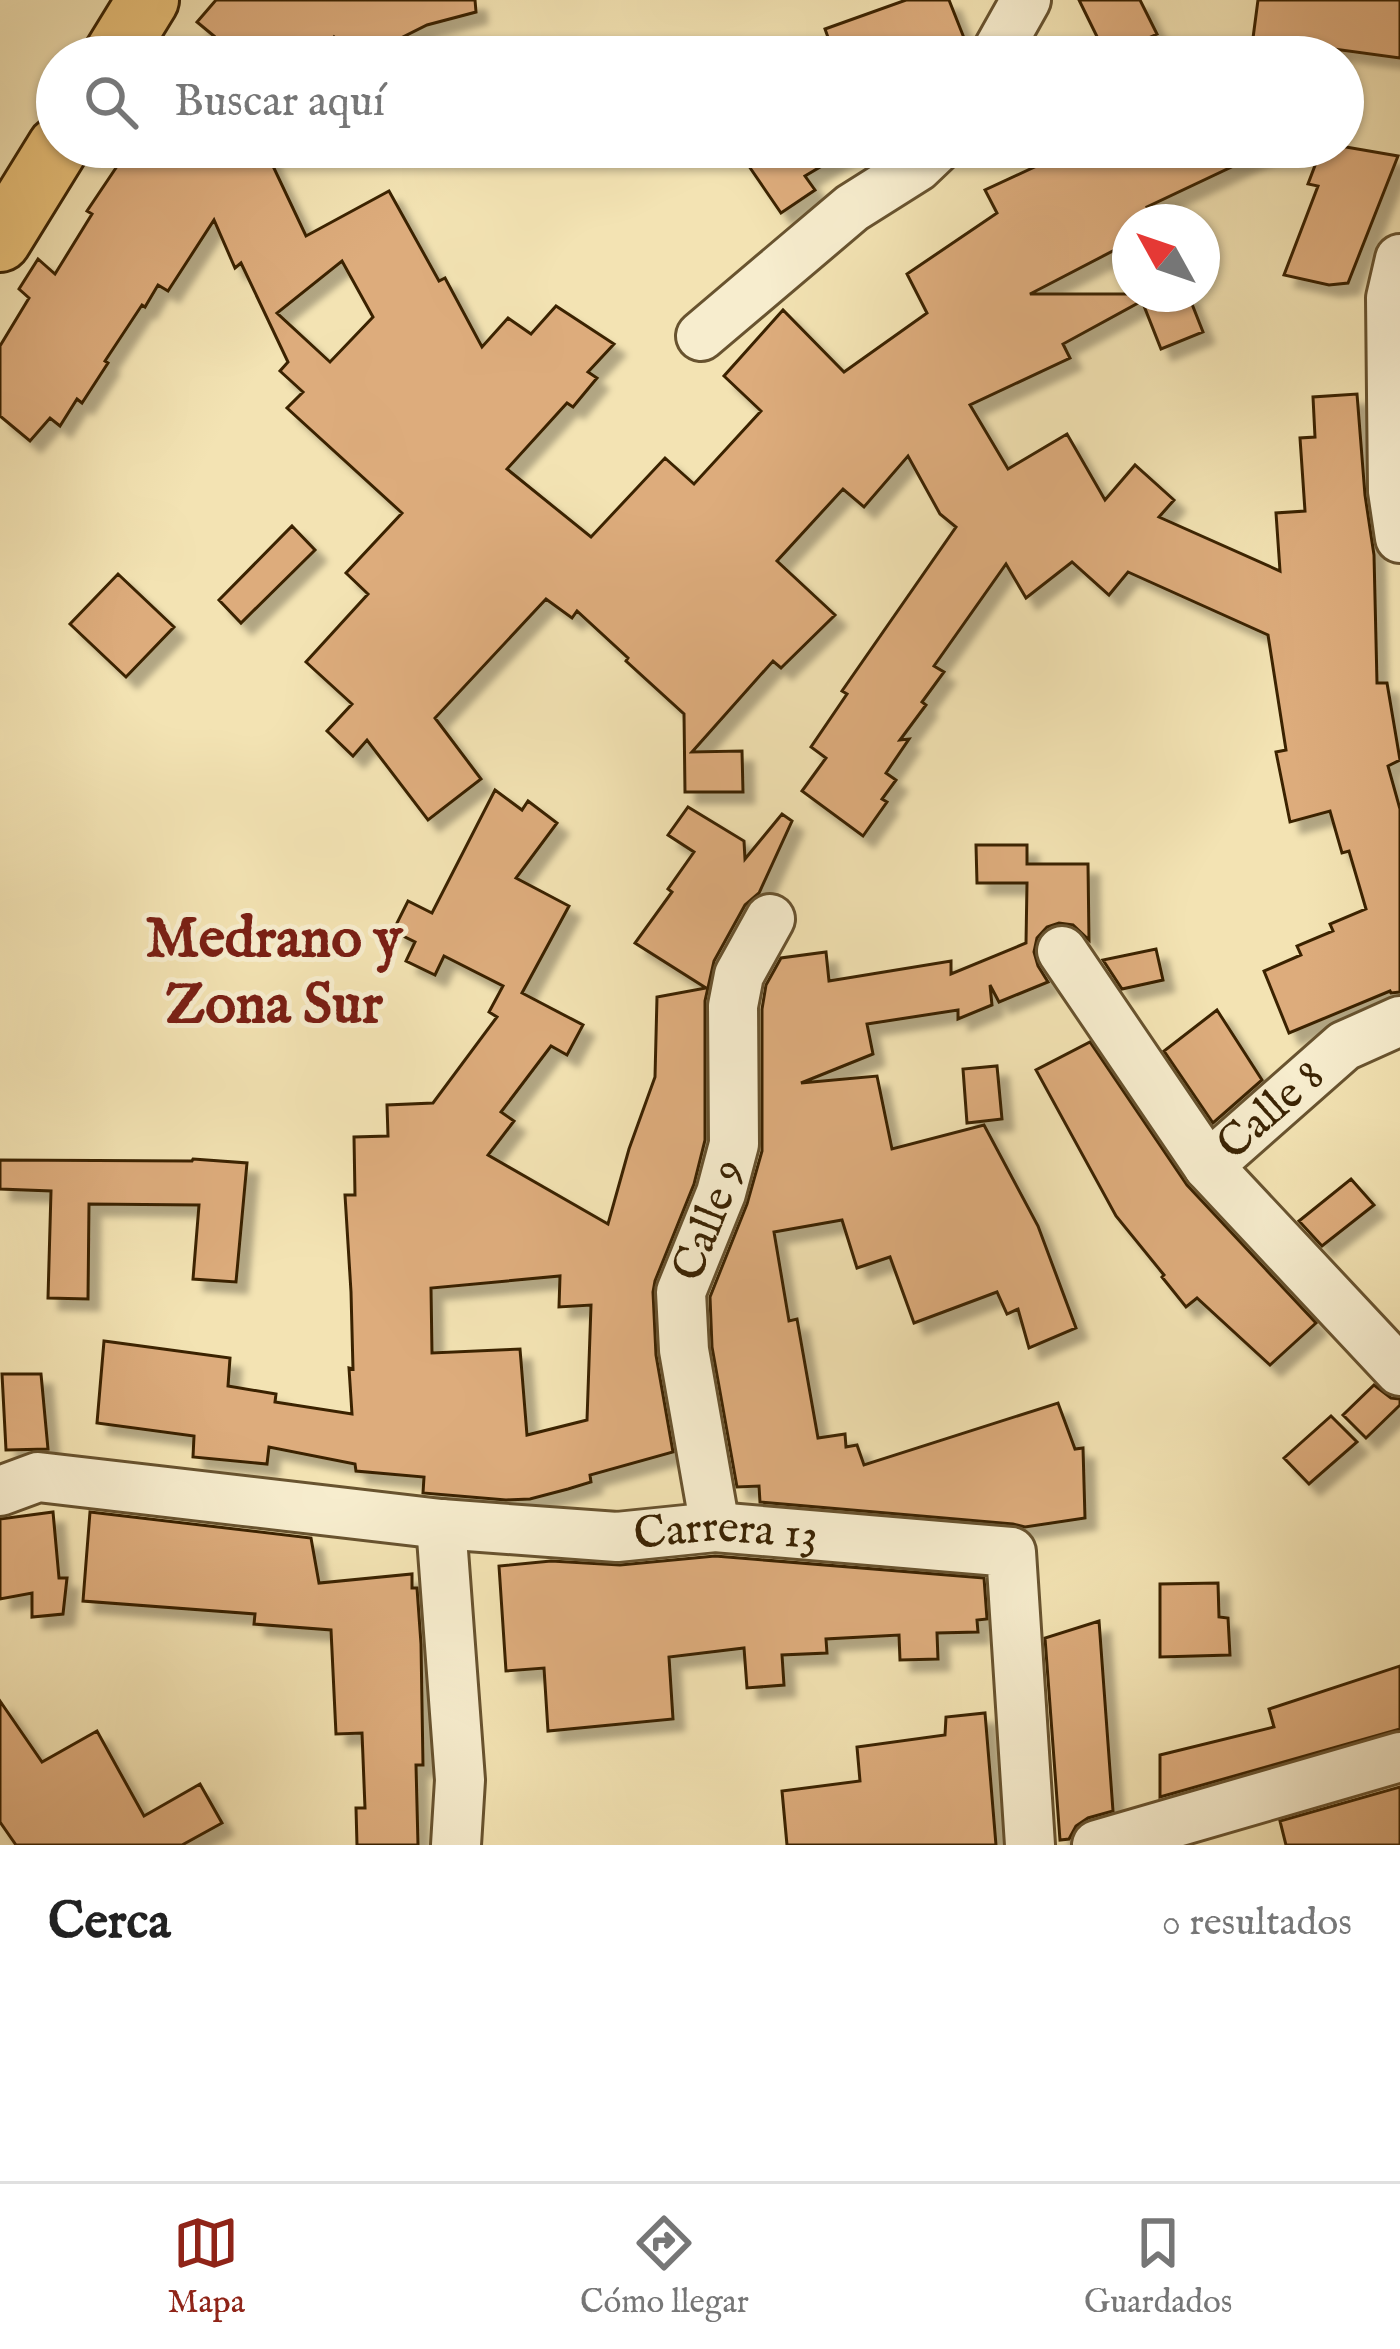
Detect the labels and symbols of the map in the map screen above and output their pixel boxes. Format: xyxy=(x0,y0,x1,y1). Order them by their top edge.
north arrow xyxy=(1112,204,1220,312)
district label: Medrano y Zona Sur xyxy=(146,904,404,1043)
street label: Calle 8 xyxy=(1206,1048,1336,1173)
street label: Calle 9 xyxy=(660,1153,757,1290)
street label: Carrera 13 xyxy=(631,1498,820,1564)

